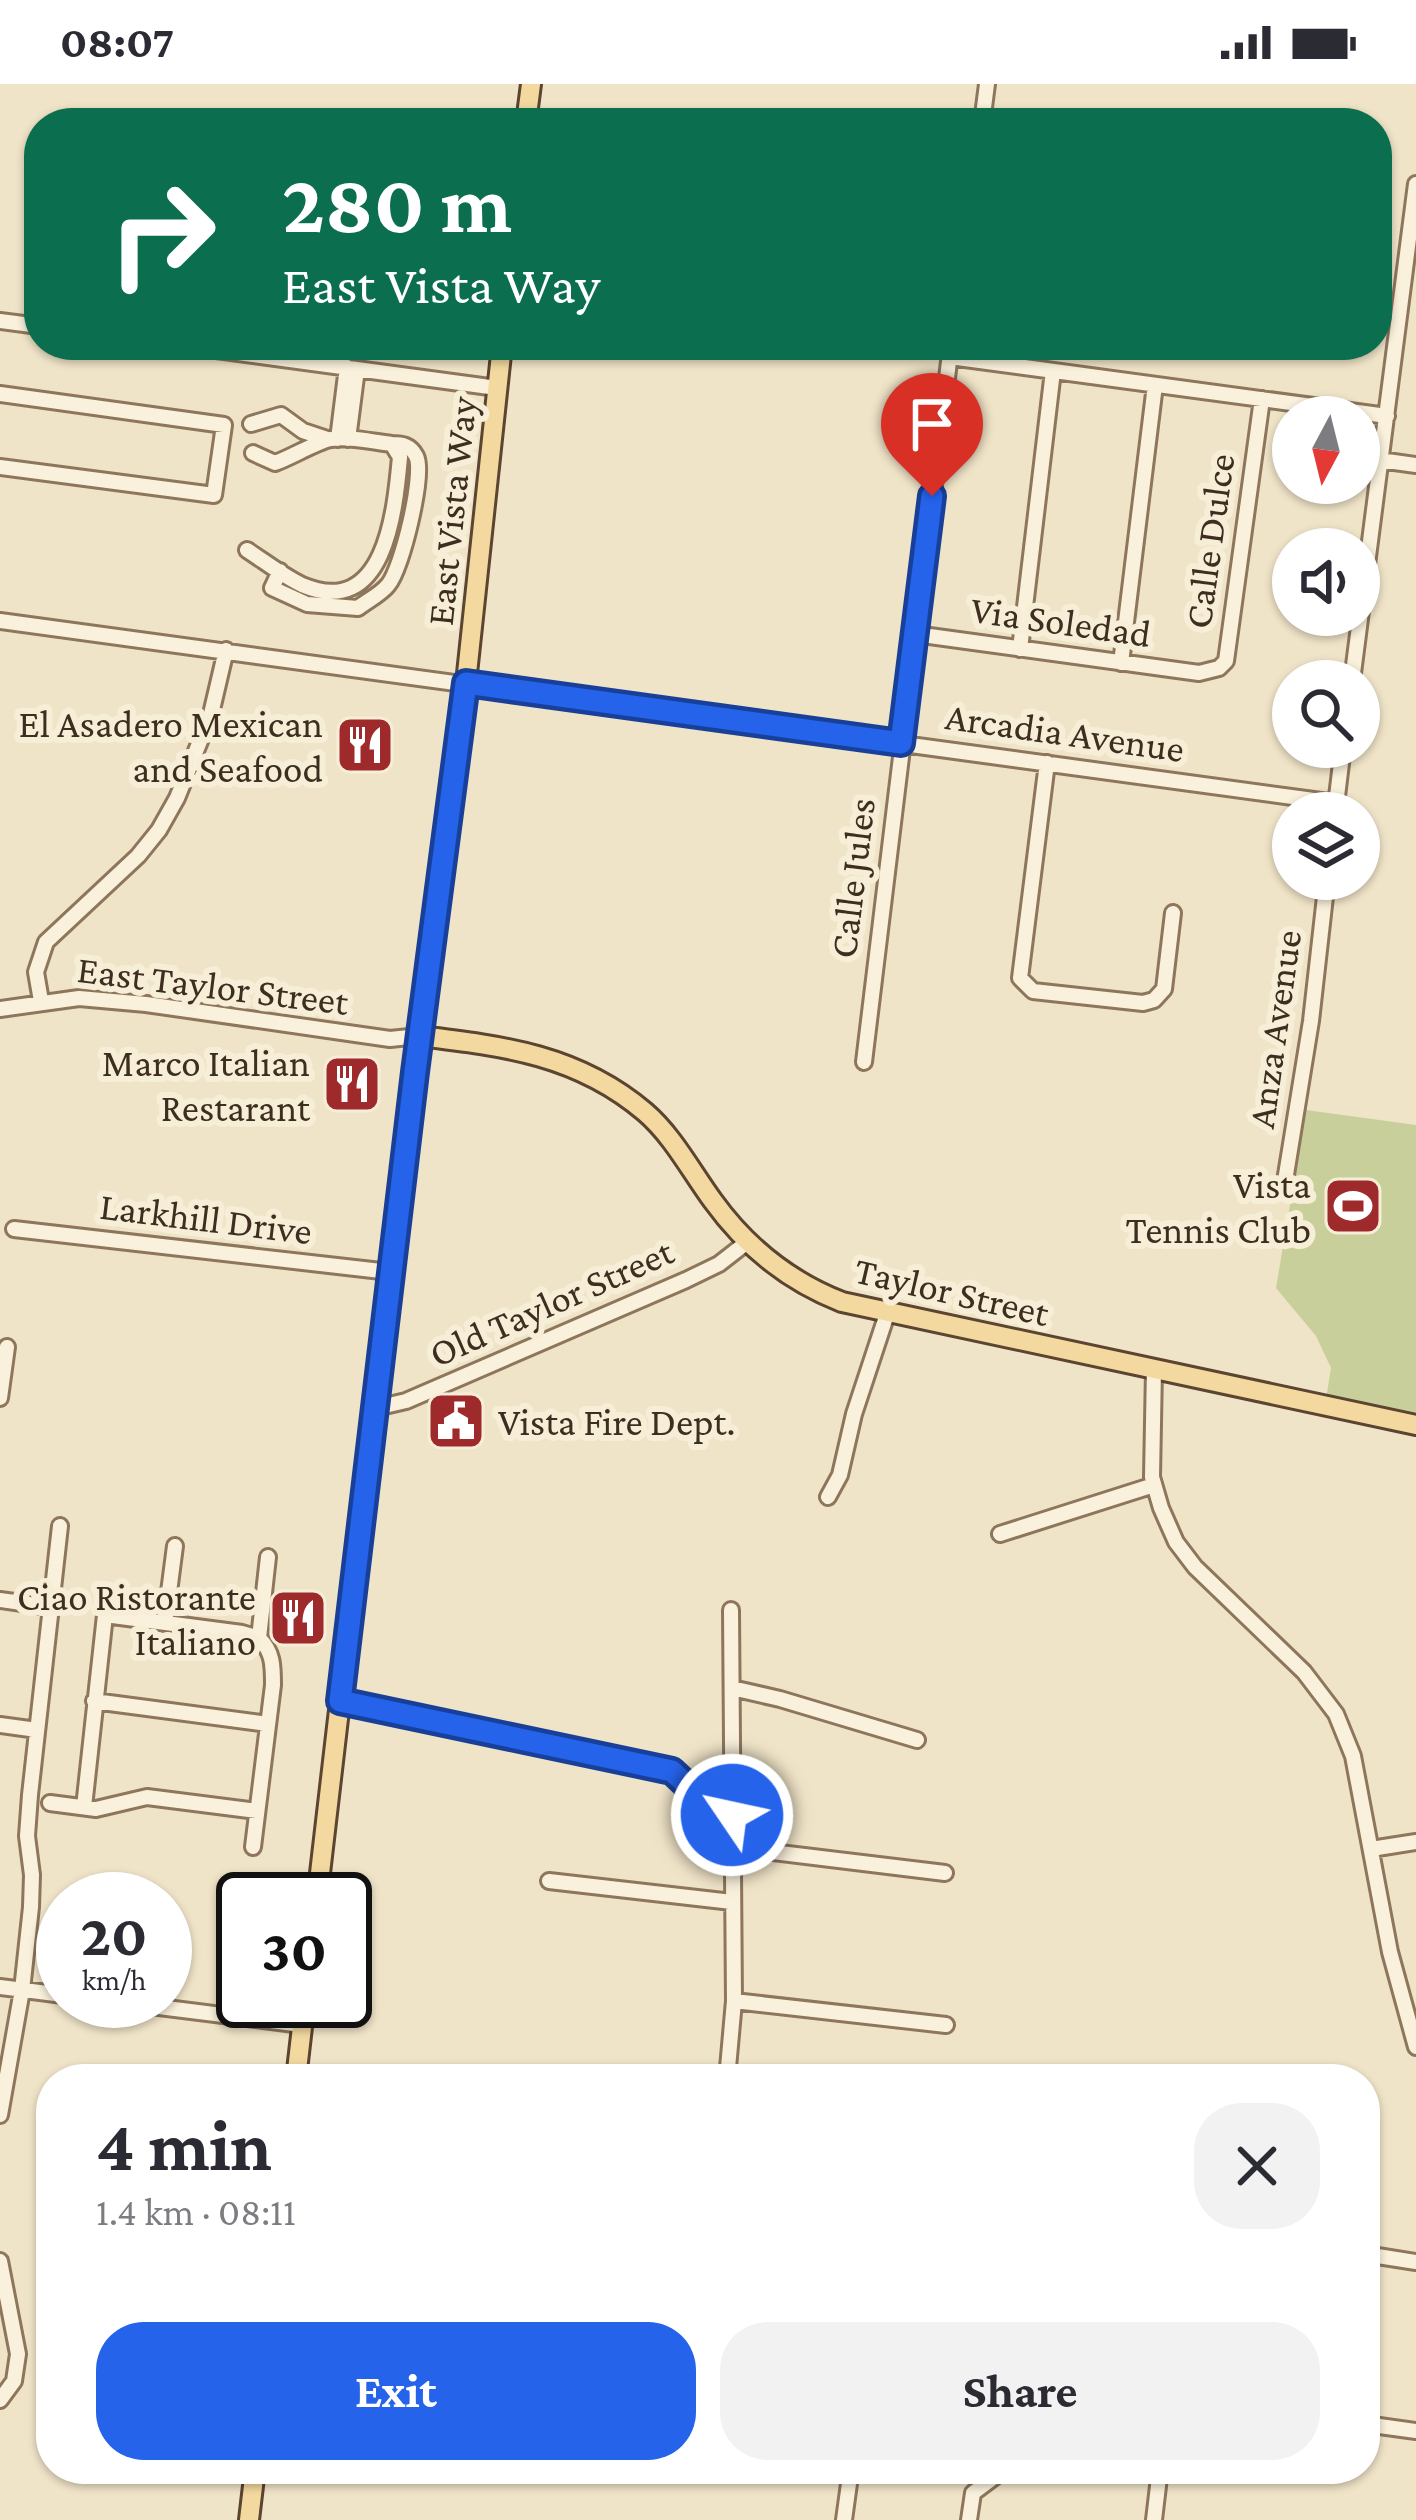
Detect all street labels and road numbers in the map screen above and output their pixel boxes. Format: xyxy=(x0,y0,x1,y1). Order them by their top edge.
street label: East Vista Way xyxy=(418,393,485,628)
street label: Calle Dulce xyxy=(1175,451,1243,631)
street label: Via Soledad xyxy=(968,587,1154,655)
street label: Arcadia Avenue xyxy=(943,694,1187,770)
street label: Calle Jules xyxy=(821,796,883,960)
street label: Anza Avenue xyxy=(1239,927,1309,1131)
street label: East Taylor Street xyxy=(75,947,352,1024)
street label: Larkhill Drive xyxy=(97,1184,315,1252)
street label: Old Taylor Street xyxy=(423,1229,681,1376)
street label: Taylor Street xyxy=(851,1248,1054,1335)

